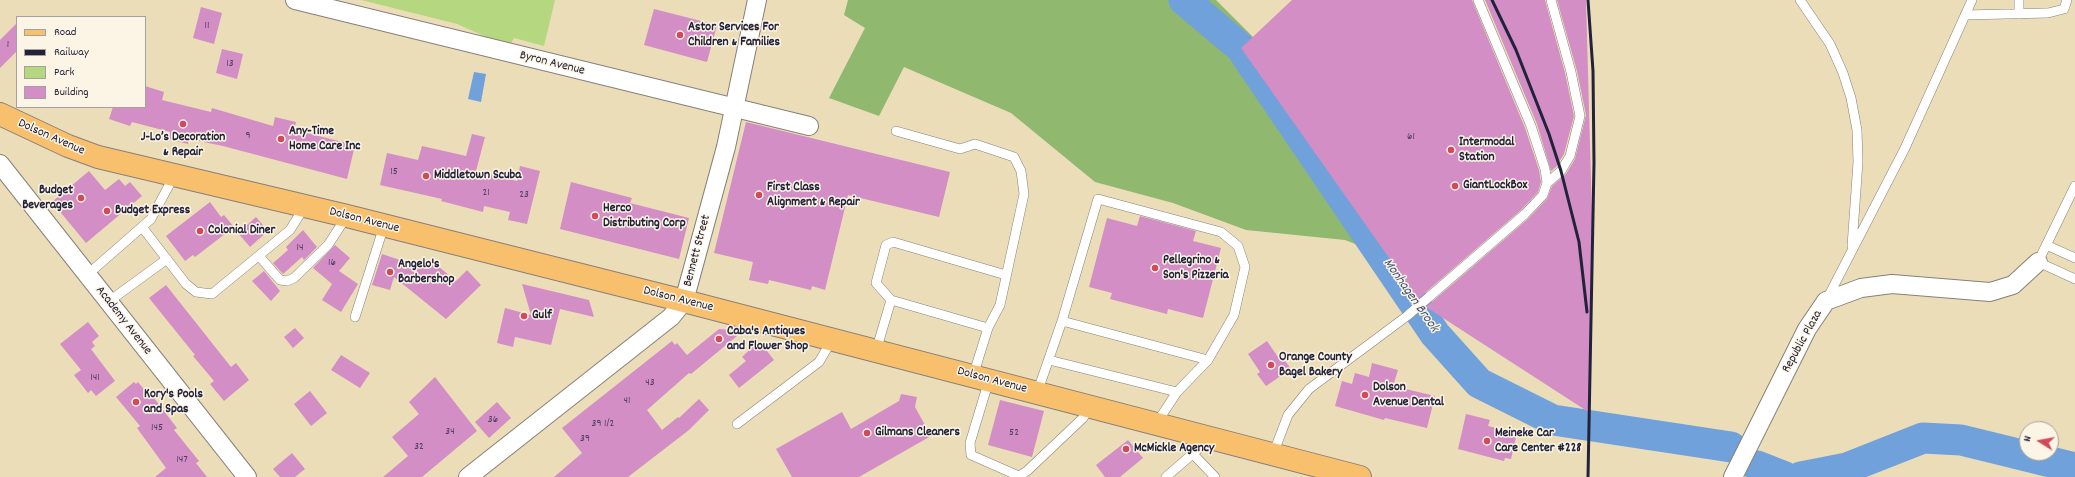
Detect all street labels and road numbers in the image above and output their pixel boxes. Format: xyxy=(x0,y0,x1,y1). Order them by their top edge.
street label: Byron Avenue xyxy=(518,48,586,80)
street label: Dolson Avenue xyxy=(15,116,87,160)
street label: Dolson Avenue xyxy=(327,205,401,237)
street label: Bennett Street xyxy=(681,213,715,289)
street label: Academy Avenue xyxy=(91,284,155,358)
street label: Dolson Avenue xyxy=(641,284,715,316)
street label: Republic Plaza xyxy=(1779,308,1827,376)
street label: Dolson Avenue xyxy=(955,364,1029,398)

